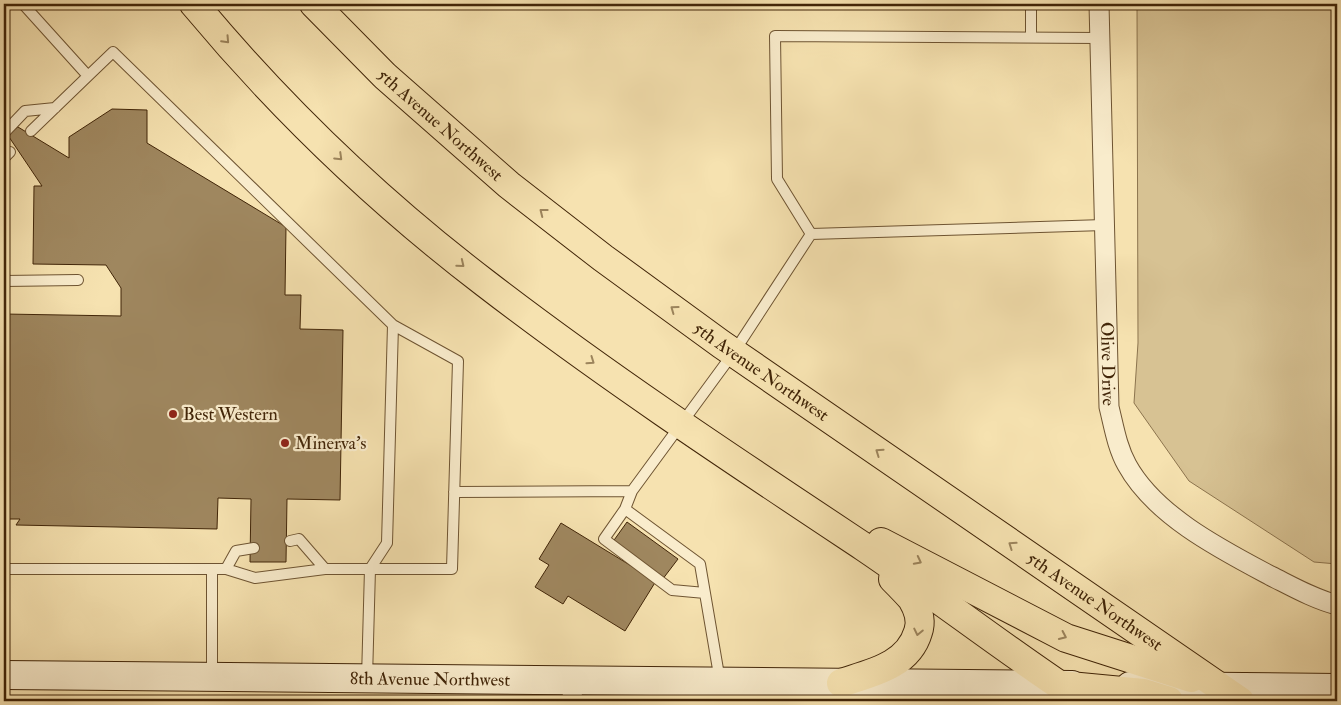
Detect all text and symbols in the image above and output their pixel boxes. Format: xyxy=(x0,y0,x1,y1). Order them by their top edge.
one-way arrow xyxy=(220,35,229,44)
street label: 5th Avenue Northwest xyxy=(373,64,508,186)
one-way arrow xyxy=(333,151,342,160)
one-way arrow xyxy=(540,210,549,218)
one-way arrow xyxy=(455,258,464,266)
one-way arrow xyxy=(670,306,680,315)
street label: 5th Avenue Northwest xyxy=(689,316,834,426)
street label: Olive Drive xyxy=(1095,322,1120,407)
one-way arrow xyxy=(585,355,595,364)
place label: Best Western xyxy=(183,403,278,426)
marker: Best Western xyxy=(167,408,179,420)
place label: Minerva's xyxy=(295,432,366,455)
marker: Minerva's xyxy=(279,437,291,449)
one-way arrow xyxy=(875,449,884,459)
one-way arrow xyxy=(1008,542,1018,551)
street label: 5th Avenue Northwest xyxy=(1023,546,1167,656)
one-way arrow xyxy=(913,555,922,565)
one-way arrow xyxy=(913,627,924,636)
one-way arrow xyxy=(1058,629,1067,640)
street label: 8th Avenue Northwest xyxy=(350,667,510,691)

